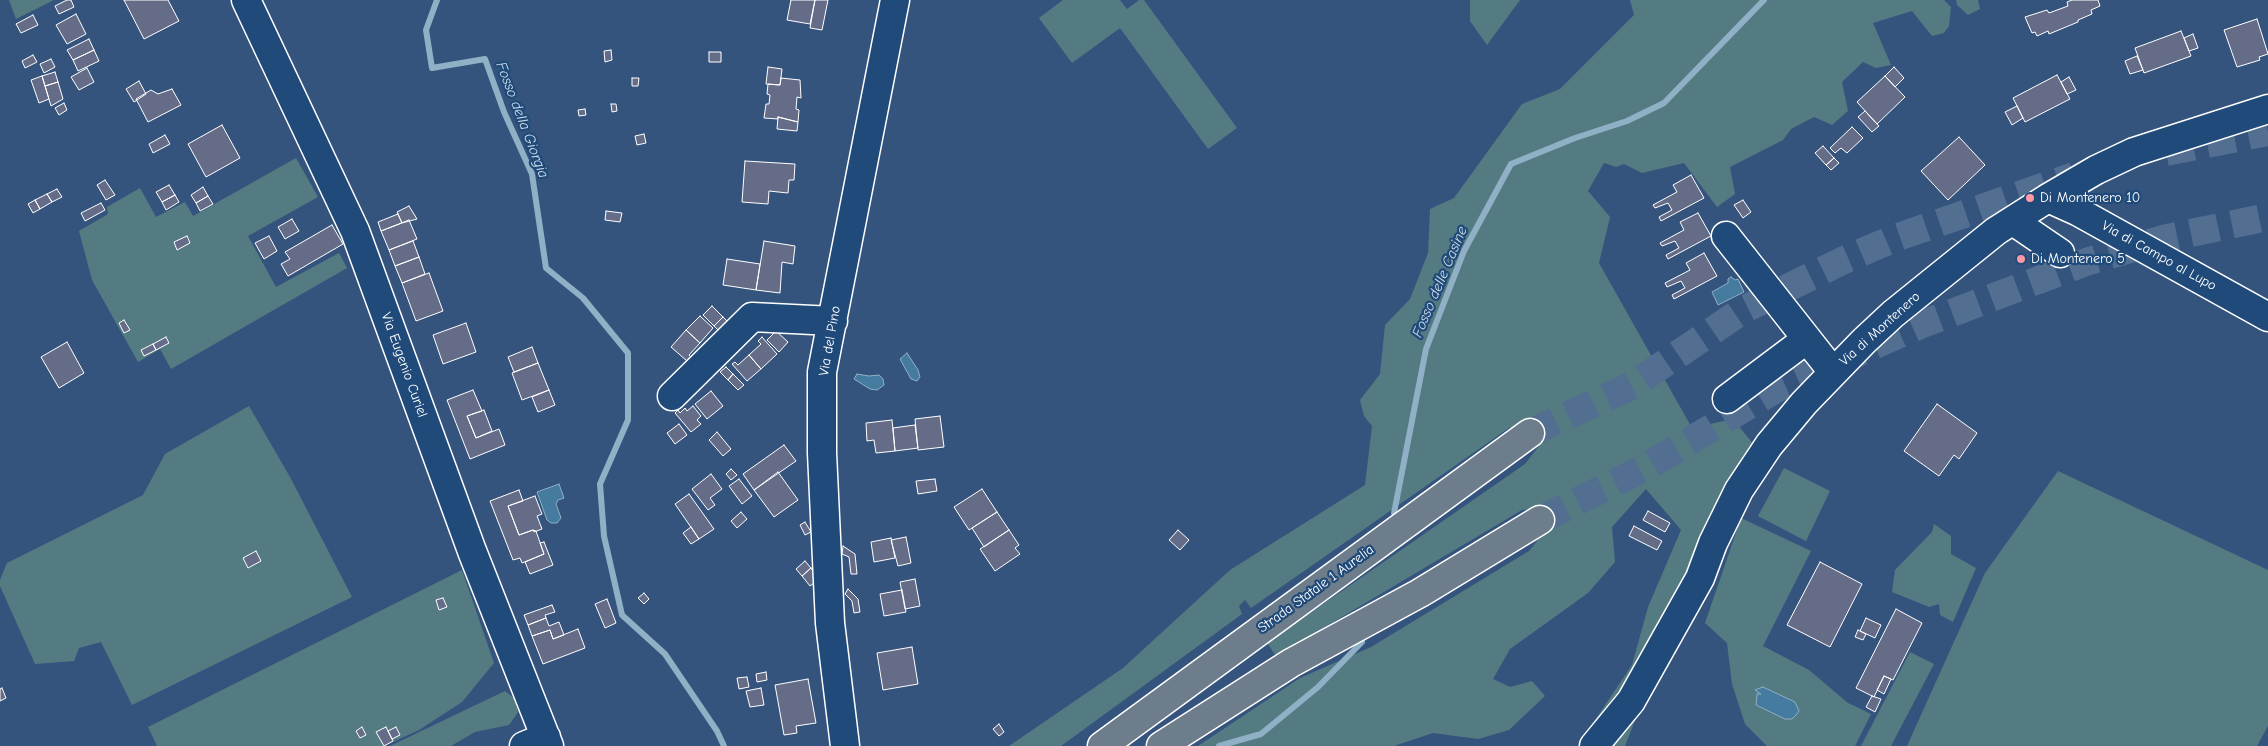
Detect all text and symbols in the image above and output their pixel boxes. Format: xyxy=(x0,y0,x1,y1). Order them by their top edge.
water label: Fosso della Giorgia xyxy=(492,59,552,181)
place label: Di Montenero 10 xyxy=(2040,190,2140,206)
marker: Di Montenero 10 xyxy=(2024,192,2036,204)
street label: Via di Campo al Lupo xyxy=(2099,217,2219,295)
water label: Fosso delle Casine xyxy=(1408,224,1472,340)
place label: Di Montenero 5 xyxy=(2031,251,2125,267)
marker: Di Montenero 5 xyxy=(2015,253,2027,265)
street label: Via di Montenero xyxy=(1836,288,1924,370)
street label: Via del Pino xyxy=(816,305,844,377)
street label: Via Eugenio Curiel xyxy=(377,310,431,420)
street label: Strada Statale 1 Aurelia xyxy=(1255,541,1377,637)

